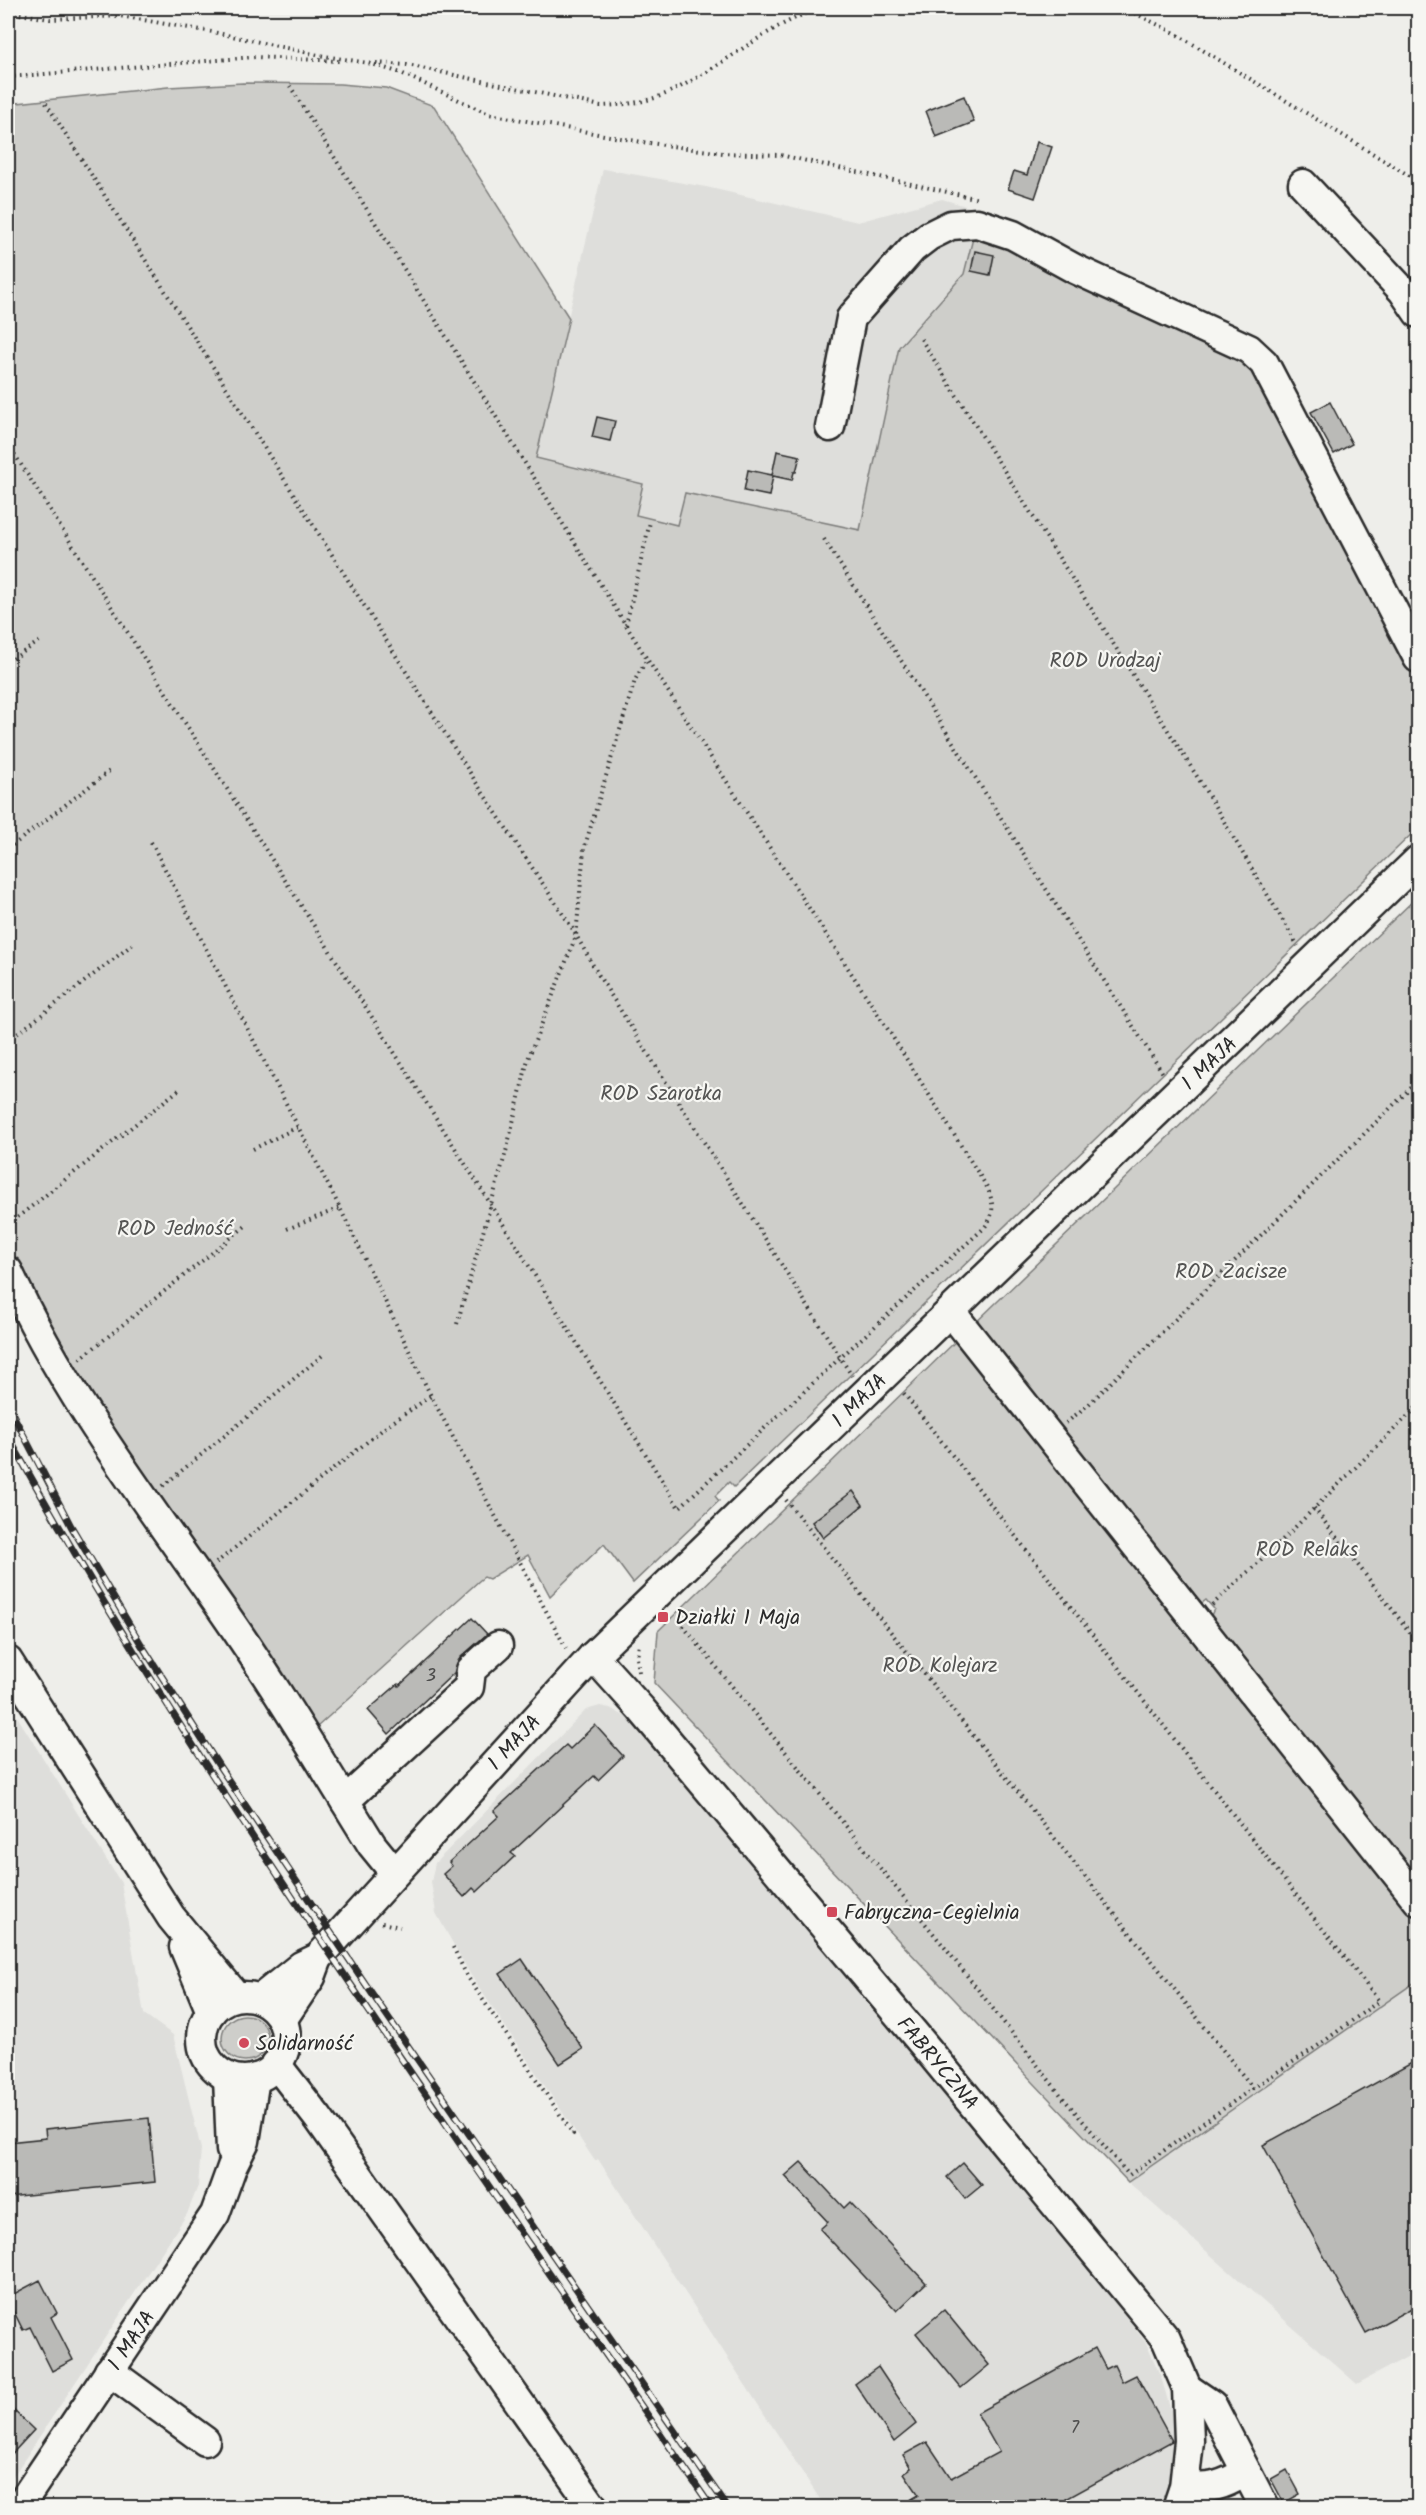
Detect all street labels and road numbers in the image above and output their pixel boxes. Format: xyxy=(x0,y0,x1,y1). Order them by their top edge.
street label: 1 MAJA xyxy=(1174,1029,1246,1099)
street label: 1 MAJA xyxy=(824,1366,896,1436)
street label: 1 MAJA xyxy=(480,1707,550,1779)
street label: FABRYCZNA xyxy=(888,2010,986,2118)
street label: 1 MAJA xyxy=(100,2304,165,2378)

